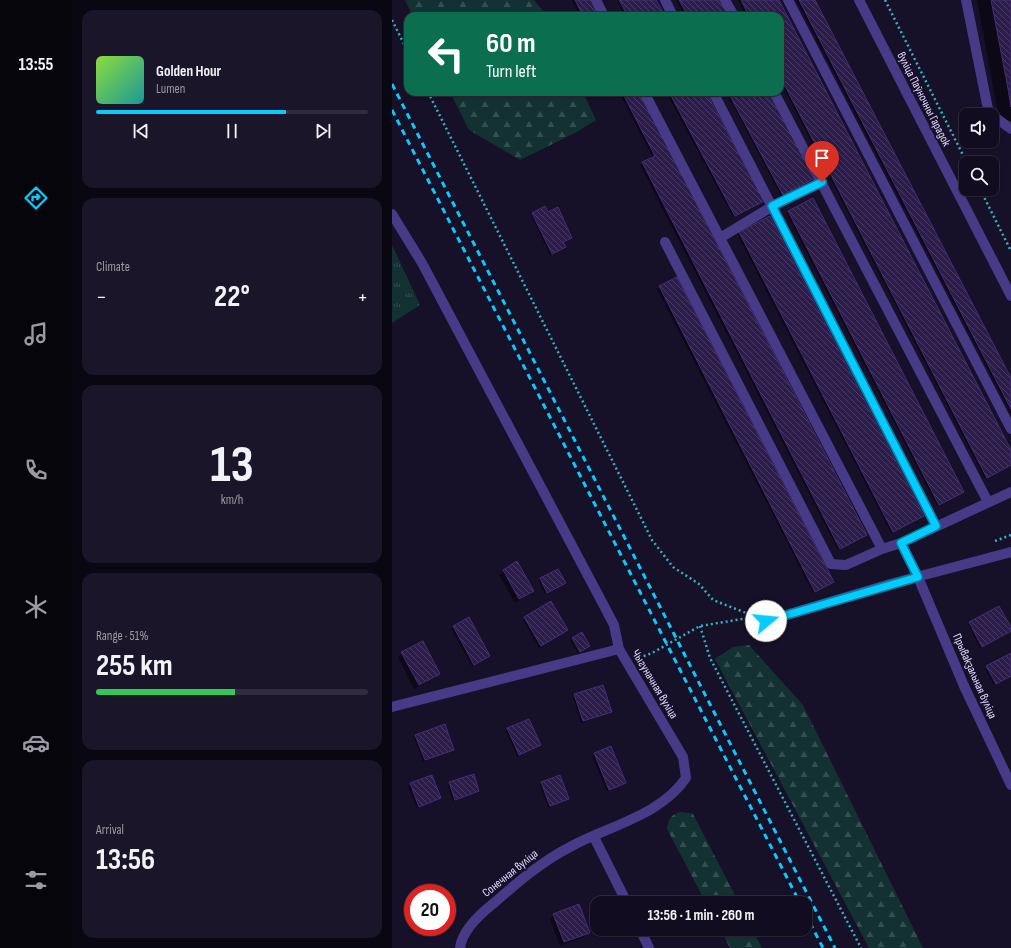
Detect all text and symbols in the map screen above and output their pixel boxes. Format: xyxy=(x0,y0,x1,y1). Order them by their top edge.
text: 60 m xyxy=(486,27,535,60)
icon: left xyxy=(420,28,472,80)
street label: вуліца Паўночны Гарадок xyxy=(893,50,954,149)
text: 13:55 xyxy=(19,54,53,75)
text: Turn left xyxy=(486,61,537,82)
text: Golden Hour xyxy=(156,62,221,81)
text: Lumen xyxy=(156,81,185,97)
map controls xyxy=(959,108,999,196)
button: sound xyxy=(959,108,999,148)
icon: previous xyxy=(130,120,152,142)
icon: pause xyxy=(221,120,243,142)
icon: next xyxy=(312,120,334,142)
pin xyxy=(805,141,839,182)
icon: arrive xyxy=(811,147,833,169)
button: search xyxy=(959,156,999,196)
icon: directions xyxy=(22,184,50,212)
text: Climate xyxy=(96,259,130,275)
text: 22° xyxy=(214,279,250,315)
text: − xyxy=(96,284,107,311)
text: + xyxy=(357,284,368,311)
icon: music xyxy=(22,320,50,348)
text: 13 xyxy=(210,434,254,497)
icon: phone xyxy=(22,456,50,484)
text: km/h xyxy=(221,492,243,508)
icon: climate xyxy=(22,593,50,621)
position arrow xyxy=(745,600,787,642)
text: Range · 51% xyxy=(96,628,149,644)
street label: Прывакзальная вуліца xyxy=(949,631,1000,722)
street label: Чыгуначная вуліца xyxy=(628,647,681,722)
text: 255 km xyxy=(96,648,173,684)
icon: car xyxy=(22,729,50,757)
text: Arrival xyxy=(96,822,124,838)
text: 13:56 xyxy=(96,842,155,878)
street label: Сонечная вуліца xyxy=(479,846,541,900)
icon: filters xyxy=(22,866,50,894)
speed limit sign: 20 xyxy=(404,884,456,936)
text: 13:56 · 1 min · 260 m xyxy=(647,906,755,925)

